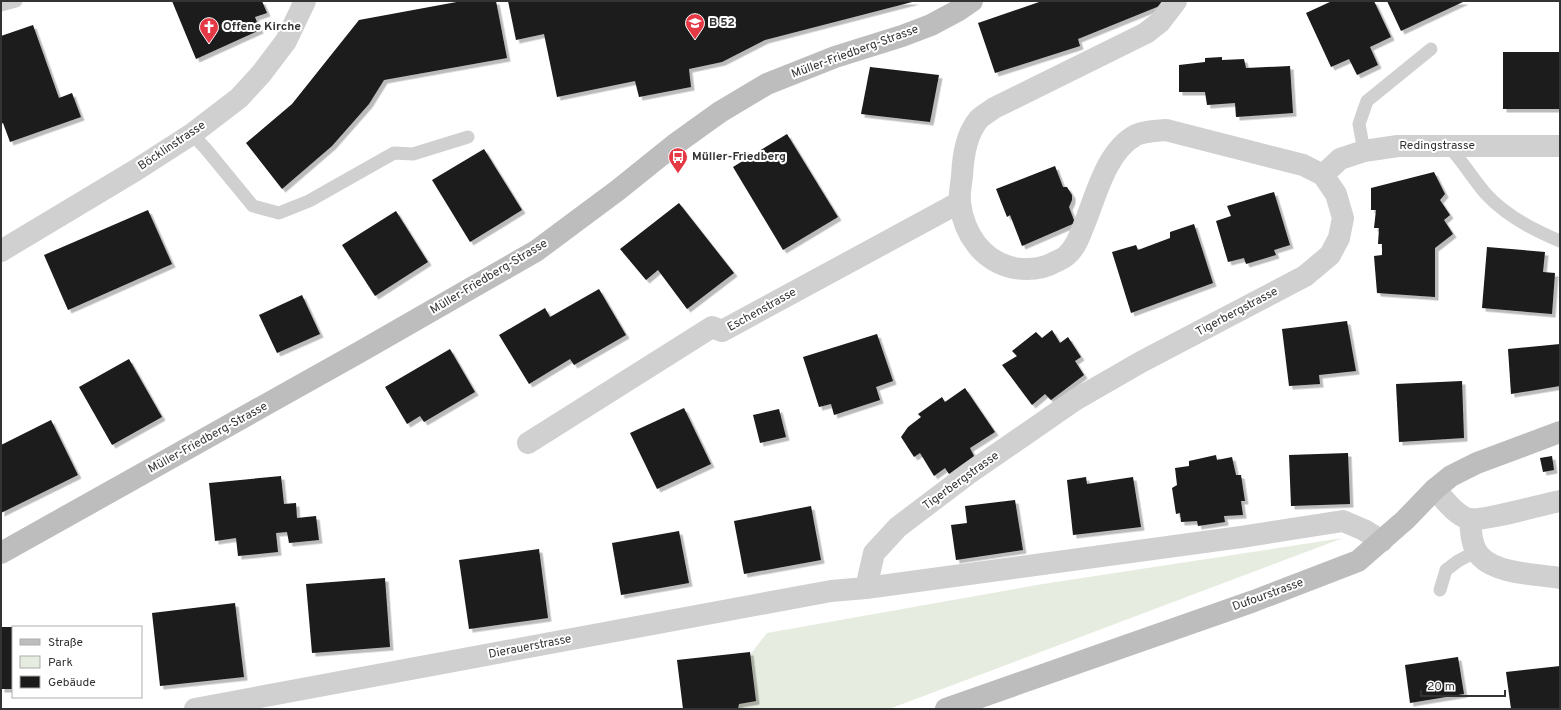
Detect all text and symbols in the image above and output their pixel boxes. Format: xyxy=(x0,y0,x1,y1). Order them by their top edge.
school or university icon: B 52 xyxy=(684,12,706,40)
place label: B 52 xyxy=(709,15,735,31)
church icon: Offene Kirche xyxy=(198,16,220,44)
place label: Offene Kirche xyxy=(223,19,301,35)
street label: Müller-Friedberg-Strasse xyxy=(789,22,921,82)
street label: Böcklinstrasse xyxy=(135,118,209,174)
street label: Redingstrasse xyxy=(1399,138,1475,154)
bus stop icon: Müller-Friedberg xyxy=(667,146,689,174)
place label: Müller-Friedberg xyxy=(692,149,786,165)
street label: Müller-Friedberg-Strasse xyxy=(427,236,551,318)
street label: Eschenstrasse xyxy=(725,284,799,336)
street label: Tigerbergstrasse xyxy=(1193,284,1281,340)
street label: Müller-Friedberg-Strasse xyxy=(146,399,270,477)
street label: Tigerbergstrasse xyxy=(920,448,1002,514)
street label: Dufourstrasse xyxy=(1230,575,1306,615)
legend xyxy=(12,626,142,698)
street label: Dierauerstrasse xyxy=(487,631,573,663)
text: Straße xyxy=(48,635,83,651)
text: Park xyxy=(48,655,73,671)
scale bar xyxy=(1421,672,1505,698)
text: Gebäude xyxy=(48,675,96,691)
text: 20 m xyxy=(1427,679,1455,695)

